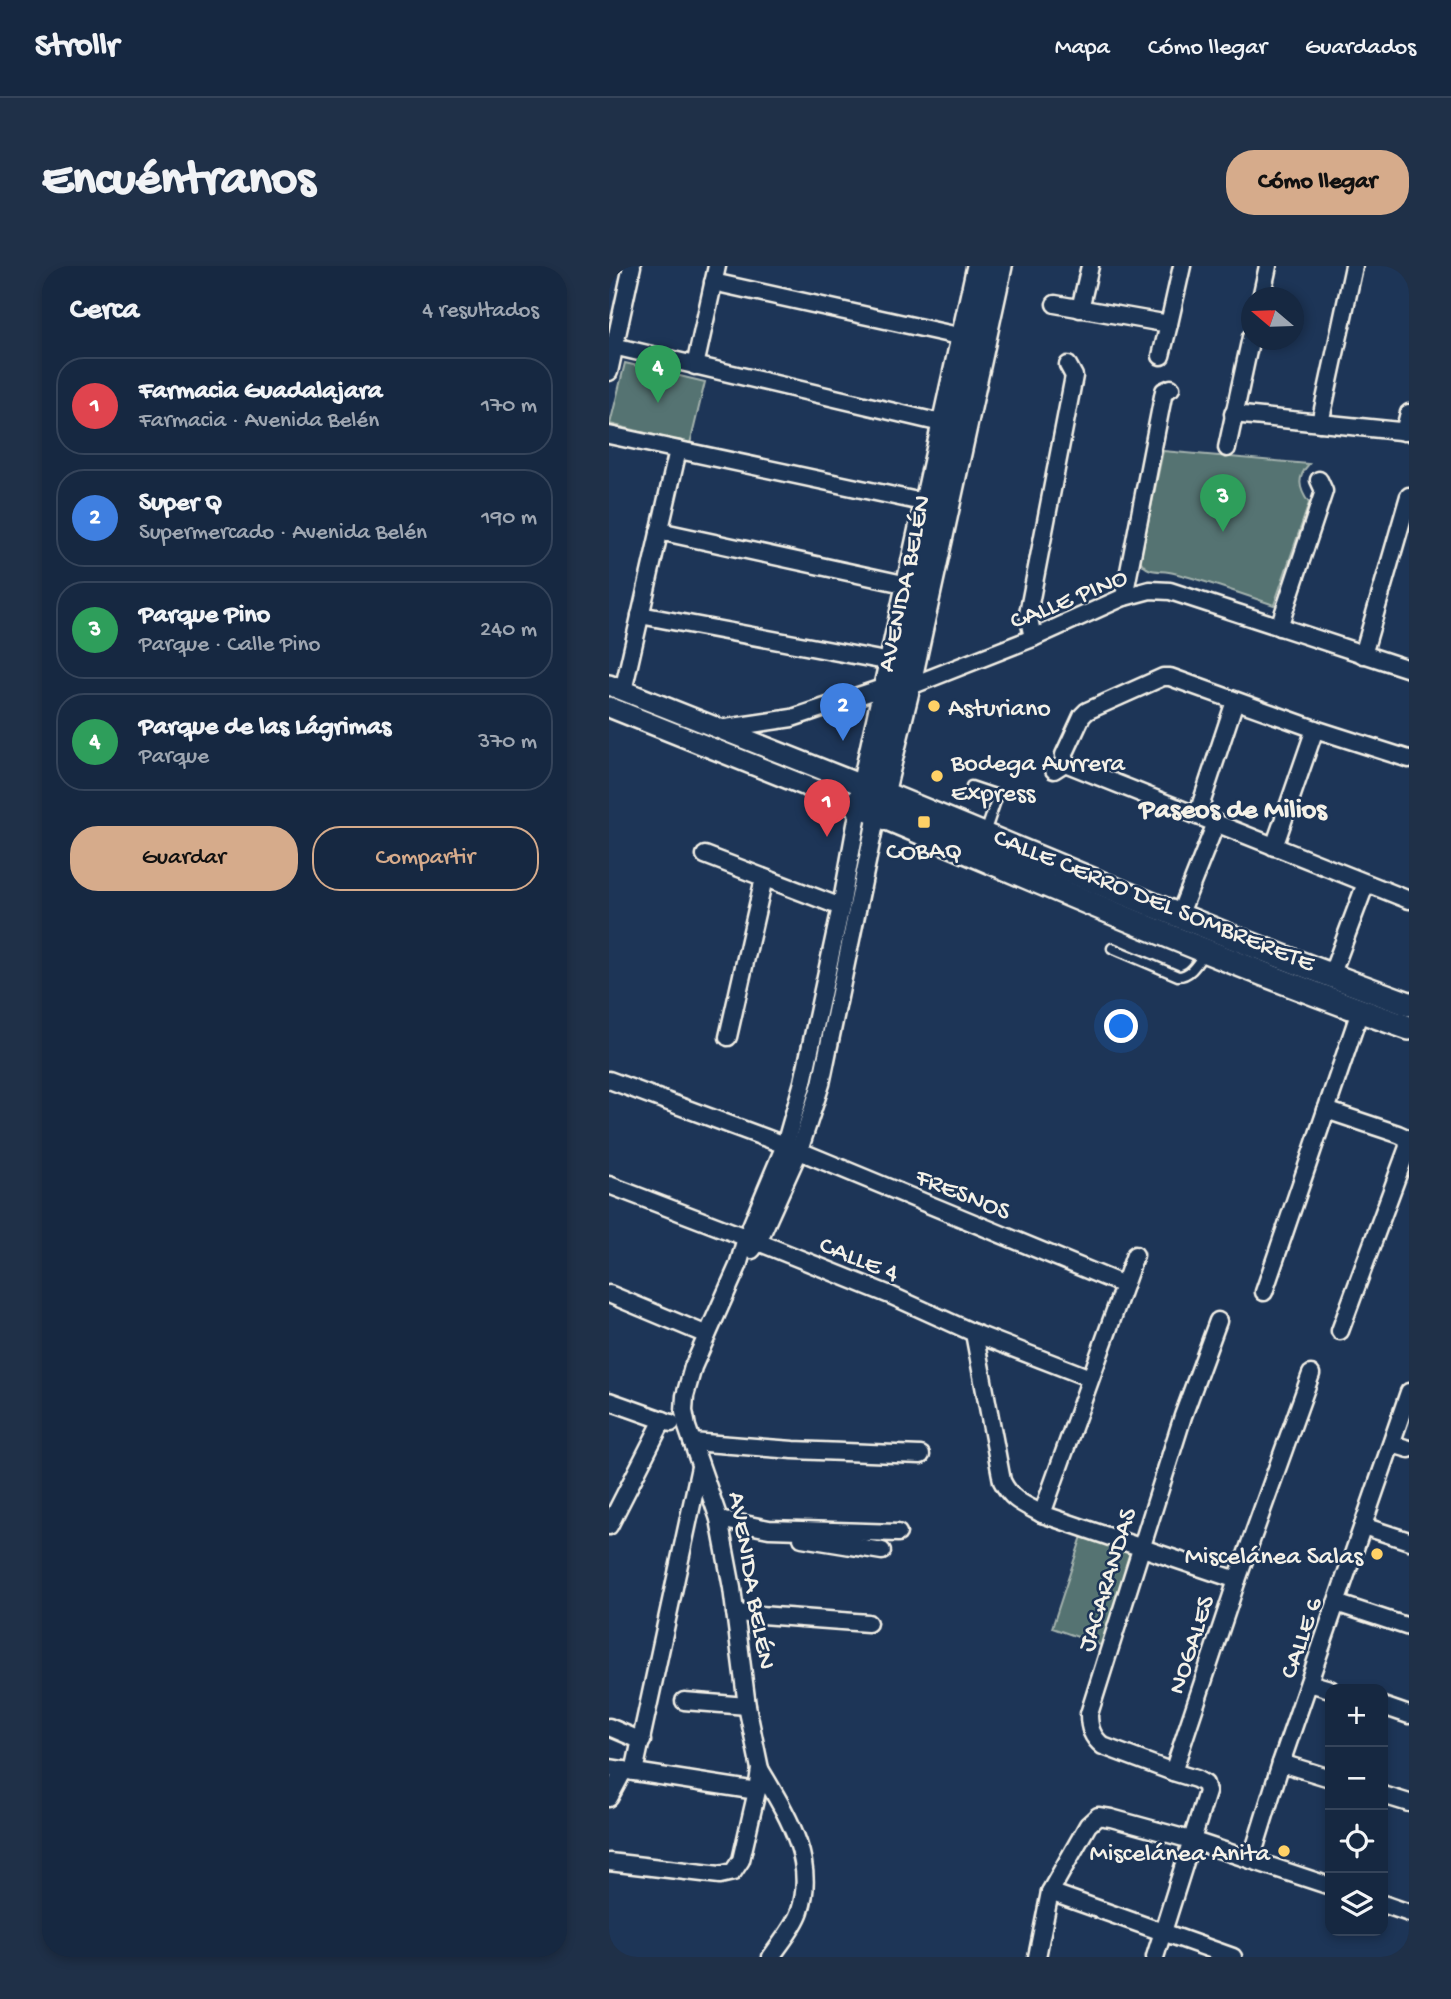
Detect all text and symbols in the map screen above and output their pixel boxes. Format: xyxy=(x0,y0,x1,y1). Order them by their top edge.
text: Strollr xyxy=(35,29,119,67)
text: Mapa xyxy=(1055,34,1110,63)
text: Cómo llegar xyxy=(1148,34,1267,63)
text: Guardados xyxy=(1305,34,1416,63)
button: Cómo llegar xyxy=(1226,150,1409,215)
text: Encuéntranos xyxy=(42,153,315,211)
north arrow xyxy=(1241,287,1304,350)
text: Cerca xyxy=(70,294,139,329)
text: 4 resultados xyxy=(422,298,539,325)
pin: 4 xyxy=(635,345,681,403)
text: Farmacia Guadalajara xyxy=(139,377,382,408)
text: 1 xyxy=(90,393,100,420)
text: 170 m xyxy=(481,393,537,420)
text: Farmacia · Avenida Belén xyxy=(139,408,379,435)
pin: 3 xyxy=(1200,474,1246,532)
text: Super Q xyxy=(139,489,222,520)
street label: AVENIDA BELÉN xyxy=(873,493,940,675)
text: 2 xyxy=(89,505,101,532)
text: 190 m xyxy=(481,505,537,532)
text: Supermercado · Avenida Belén xyxy=(139,520,427,547)
street label: CALLE PINO xyxy=(1006,563,1133,639)
text: Parque Pino xyxy=(139,601,270,632)
text: 3 xyxy=(89,617,101,644)
text: 240 m xyxy=(480,617,537,644)
text: Parque · Calle Pino xyxy=(139,632,320,659)
pin: 2 xyxy=(820,683,866,741)
place label: Asturiano xyxy=(948,695,1051,726)
marker: Asturiano xyxy=(926,698,942,714)
text: Parque de las Lágrimas xyxy=(139,713,391,744)
text: 4 xyxy=(90,729,100,756)
text: 370 m xyxy=(478,729,537,756)
text: Parque xyxy=(139,744,209,771)
place label: Bodega Aurrera Express xyxy=(950,750,1126,811)
marker: Bodega Aurrera Express xyxy=(929,768,945,784)
pin: 1 xyxy=(804,779,850,837)
district label: Paseos de Milios xyxy=(1137,795,1328,828)
marker: COBAQ xyxy=(916,814,932,830)
street label: CALLE CERRO DEL SOMBRERETE xyxy=(988,823,1319,981)
button: Guardar xyxy=(70,826,298,891)
button: Compartir xyxy=(312,826,539,891)
place label: COBAQ xyxy=(886,838,962,869)
your location xyxy=(1104,1009,1138,1043)
street label: FRESNOS xyxy=(909,1163,1015,1230)
street label: CALLE 4 xyxy=(814,1231,903,1291)
street label: AVENIDA BELÉN xyxy=(719,1490,780,1672)
street label: JACARANDAS xyxy=(1073,1504,1146,1656)
place label: Miscelánea Salas xyxy=(1185,1543,1364,1574)
marker: Miscelánea Salas xyxy=(1369,1546,1385,1562)
street label: NOGALES xyxy=(1163,1591,1224,1699)
street label: CALLE 6 xyxy=(1275,1593,1332,1683)
map controls xyxy=(1325,1684,1388,1936)
button: + xyxy=(1325,1684,1388,1747)
button: − xyxy=(1325,1747,1388,1810)
button: locate xyxy=(1325,1810,1388,1873)
place label: Miscelánea Anita xyxy=(1090,1840,1272,1871)
marker: Miscelánea Anita xyxy=(1276,1843,1292,1859)
button: layers xyxy=(1325,1873,1388,1936)

